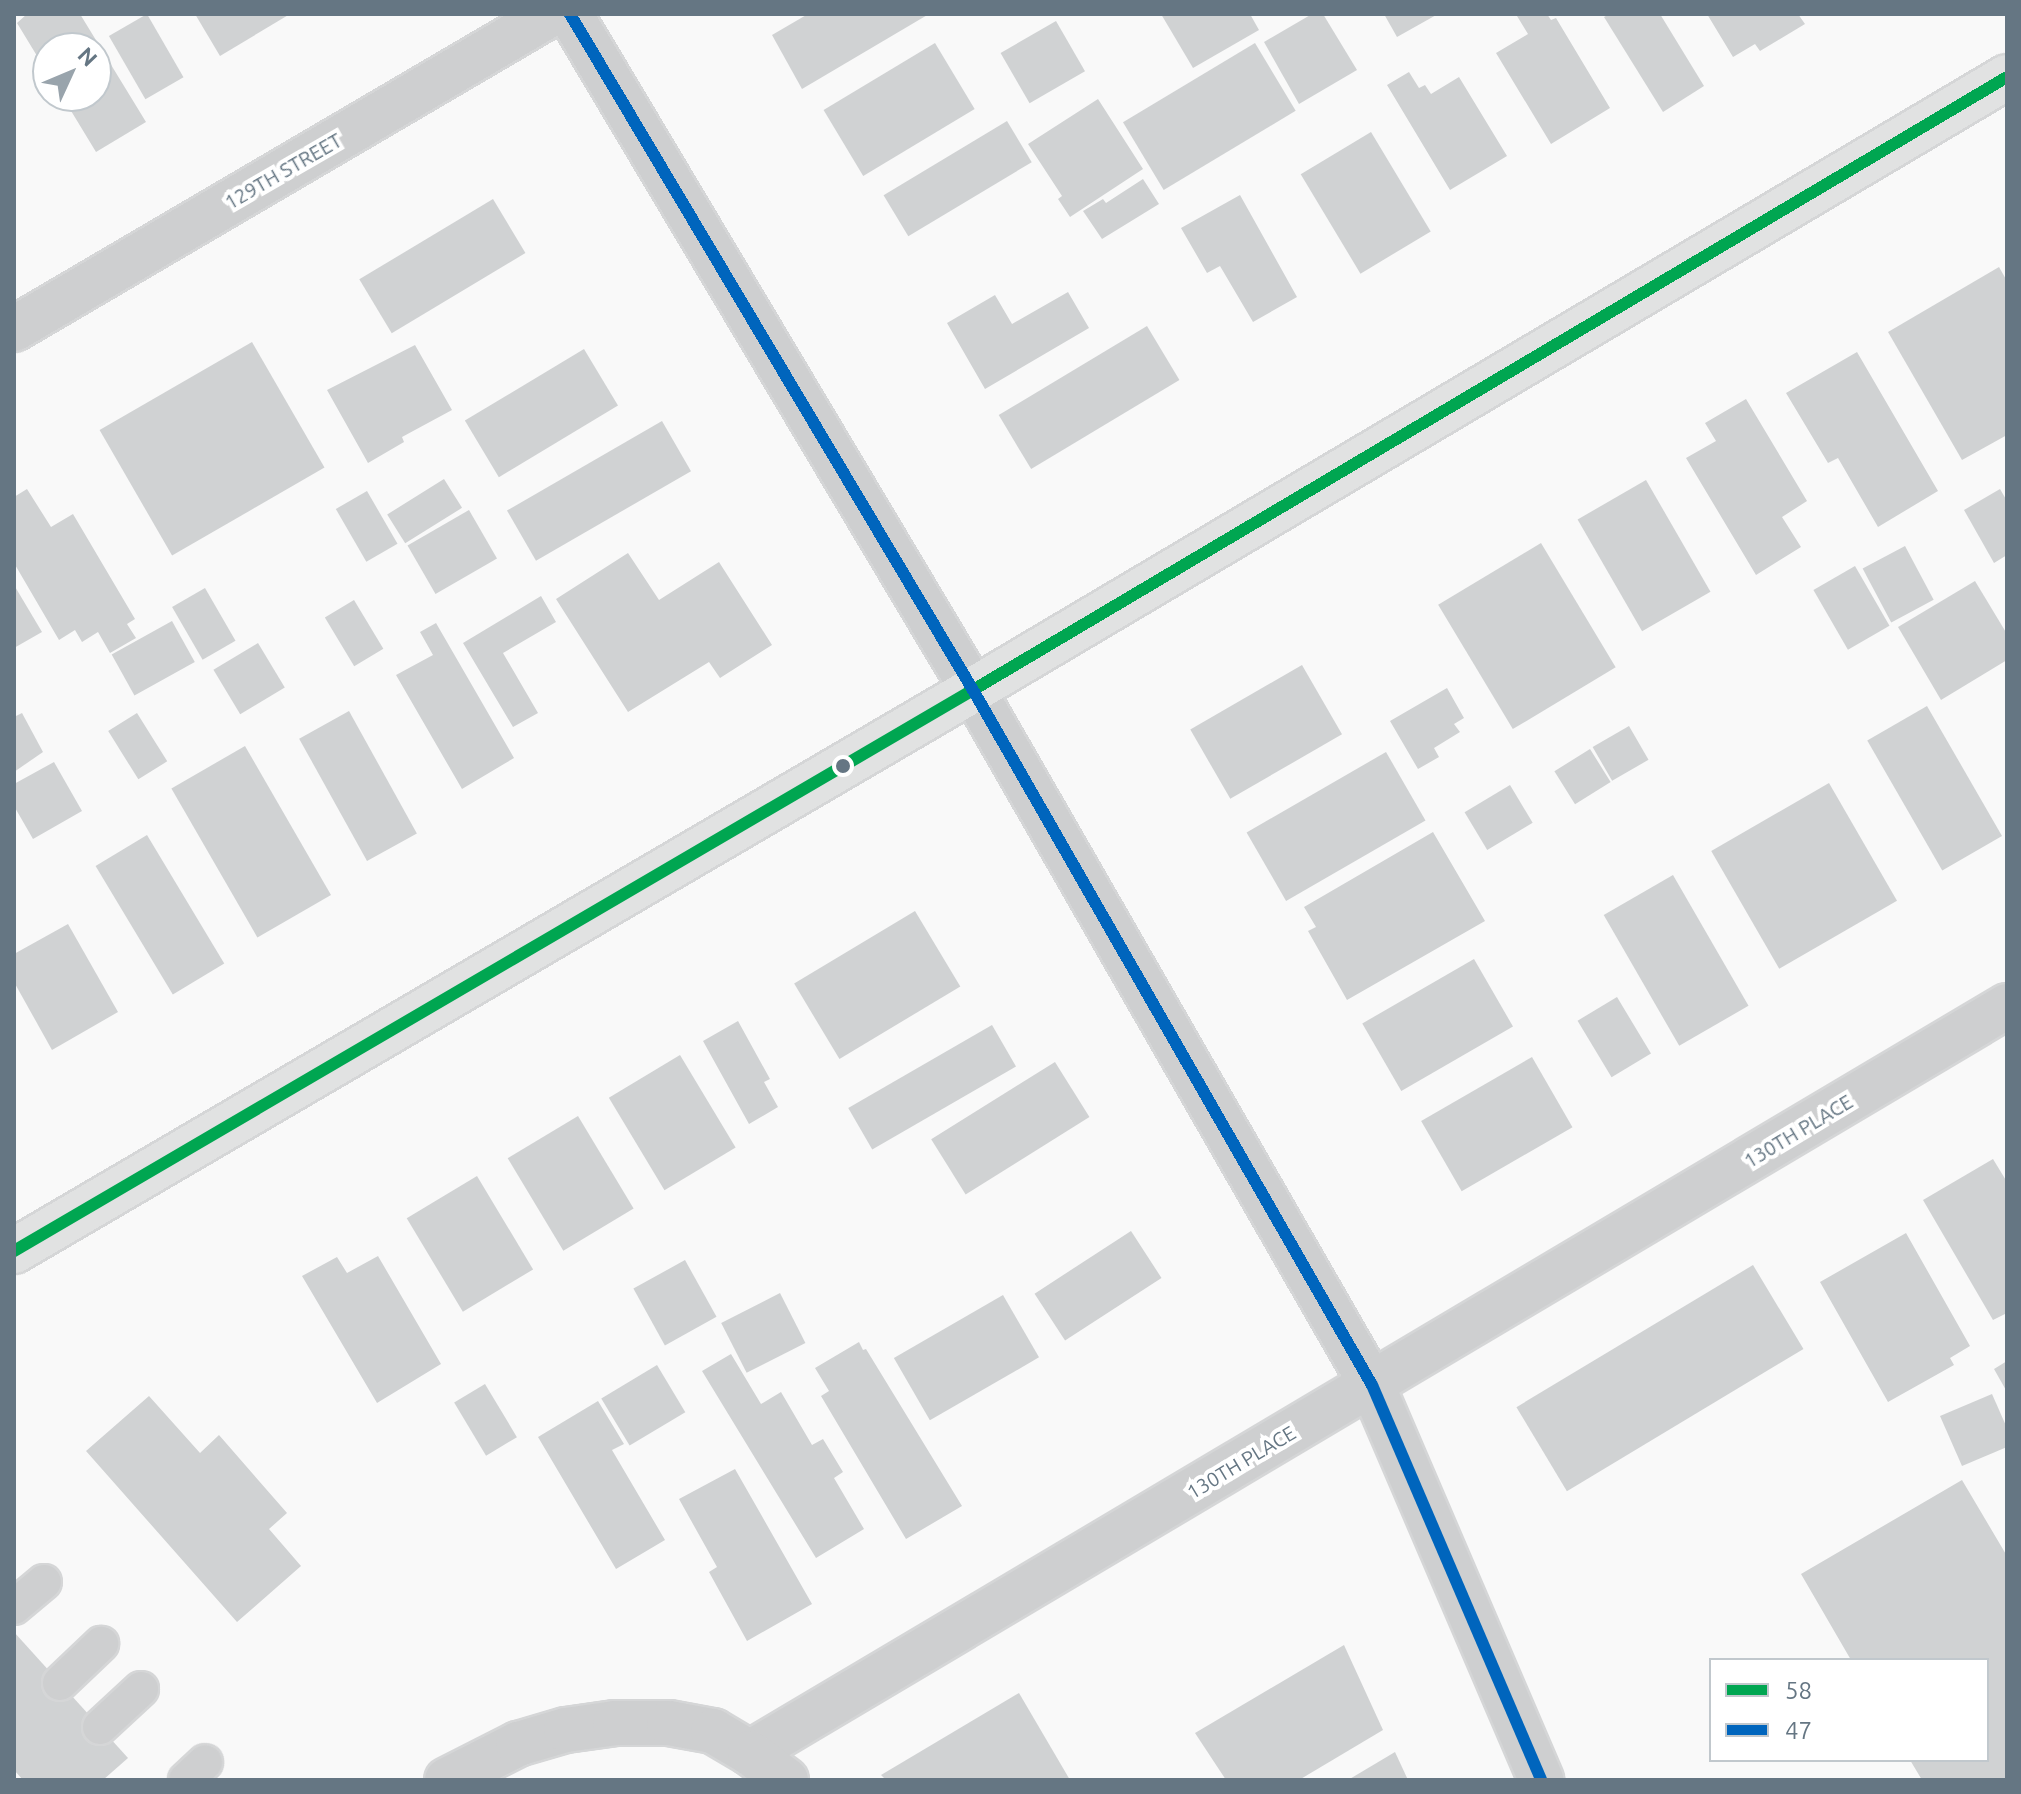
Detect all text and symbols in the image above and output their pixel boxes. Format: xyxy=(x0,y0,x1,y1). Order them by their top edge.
north arrow xyxy=(32,32,112,112)
text: N xyxy=(73,42,103,71)
street label: 129TH STREET xyxy=(220,128,346,214)
unlabelled marker xyxy=(835,758,851,774)
street label: 130TH PLACE xyxy=(1739,1089,1857,1173)
street label: 130TH PLACE xyxy=(1182,1420,1300,1504)
legend xyxy=(1709,1658,1989,1762)
text: 58 xyxy=(1785,1677,1812,1704)
text: 47 xyxy=(1785,1717,1812,1744)

